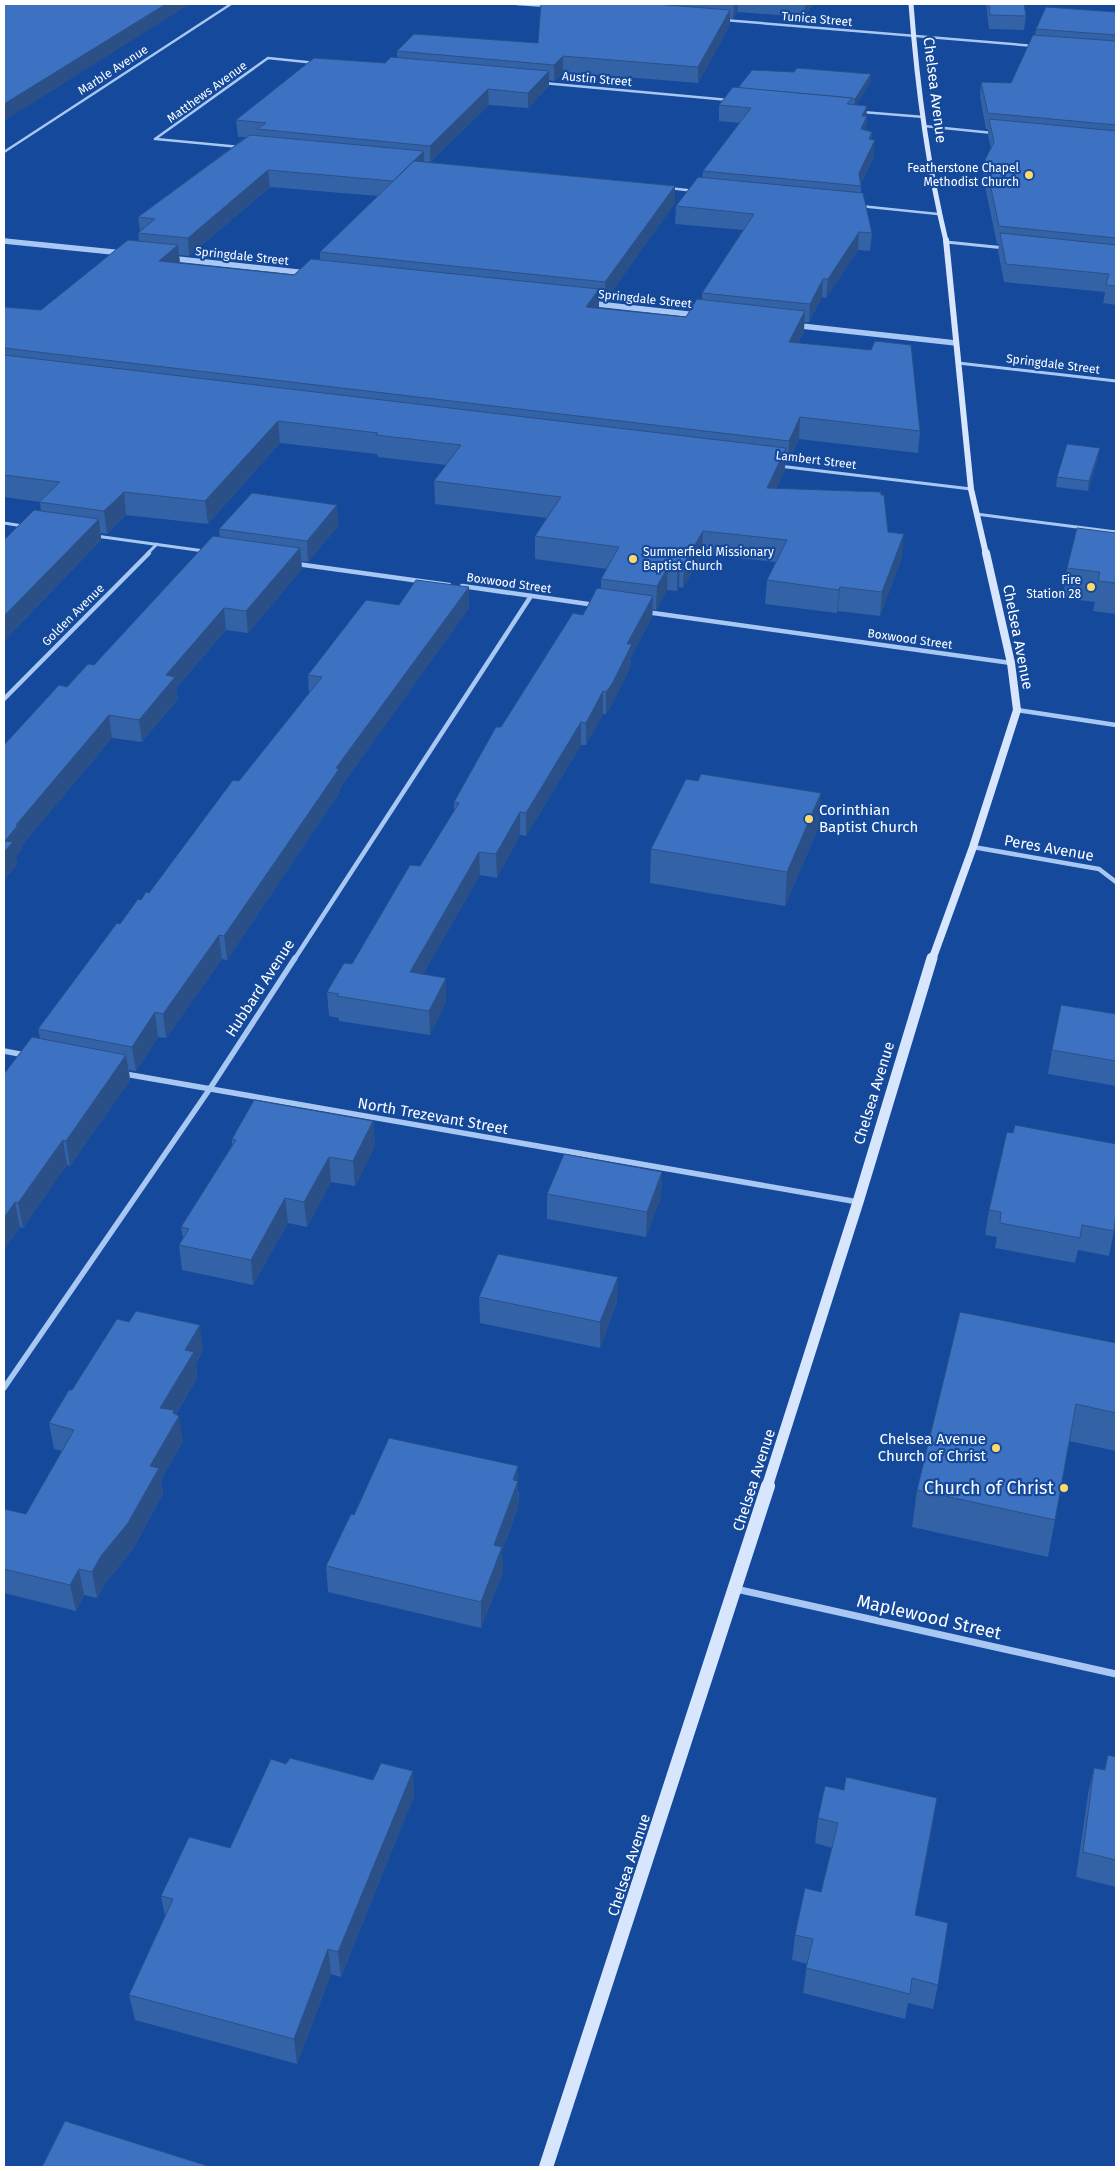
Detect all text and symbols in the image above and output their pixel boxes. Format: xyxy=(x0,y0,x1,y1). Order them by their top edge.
street label: Tunica Street xyxy=(781,9,854,29)
street label: Chelsea Avenue xyxy=(920,36,950,144)
street label: Marble Avenue xyxy=(75,42,151,98)
street label: Matthews Avenue xyxy=(164,58,250,126)
street label: Austin Street xyxy=(562,69,633,89)
place label: Featherstone Chapel Methodist Church xyxy=(907,161,1019,189)
marker: Featherstone Chapel Methodist Church xyxy=(1023,169,1035,181)
street label: Springdale Street xyxy=(194,244,290,268)
street label: Springdale Street xyxy=(597,287,693,311)
street label: Springdale Street xyxy=(1005,351,1101,377)
street label: Lambert Street xyxy=(775,448,858,472)
place label: Summerfield Missionary Baptist Church xyxy=(643,545,774,573)
marker: Summerfield Missionary Baptist Church xyxy=(627,553,639,565)
street label: Boxwood Street xyxy=(466,570,553,596)
place label: Fire Station 28 xyxy=(1026,573,1081,601)
street label: Golden Avenue xyxy=(39,581,107,649)
marker: Fire Station 28 xyxy=(1085,581,1097,593)
street label: Chelsea Avenue xyxy=(999,583,1037,691)
street label: Boxwood Street xyxy=(867,626,954,652)
place label: Corinthian Baptist Church xyxy=(819,801,918,836)
marker: Corinthian Baptist Church xyxy=(803,813,815,825)
street label: Peres Avenue xyxy=(1003,831,1095,865)
street label: Hubbard Avenue xyxy=(222,936,298,1040)
street label: Chelsea Avenue xyxy=(850,1039,898,1147)
street label: North Trezevant Street xyxy=(356,1094,510,1138)
street label: Chelsea Avenue xyxy=(729,1427,779,1533)
place label: Chelsea Avenue Church of Christ xyxy=(878,1430,987,1465)
marker: Chelsea Avenue Church of Christ xyxy=(990,1442,1002,1454)
place label: Church of Christ xyxy=(924,1477,1054,1499)
marker: Church of Christ xyxy=(1058,1482,1070,1494)
street label: Maplewood Street xyxy=(855,1590,1004,1644)
street label: Chelsea Avenue xyxy=(604,1812,654,1918)

